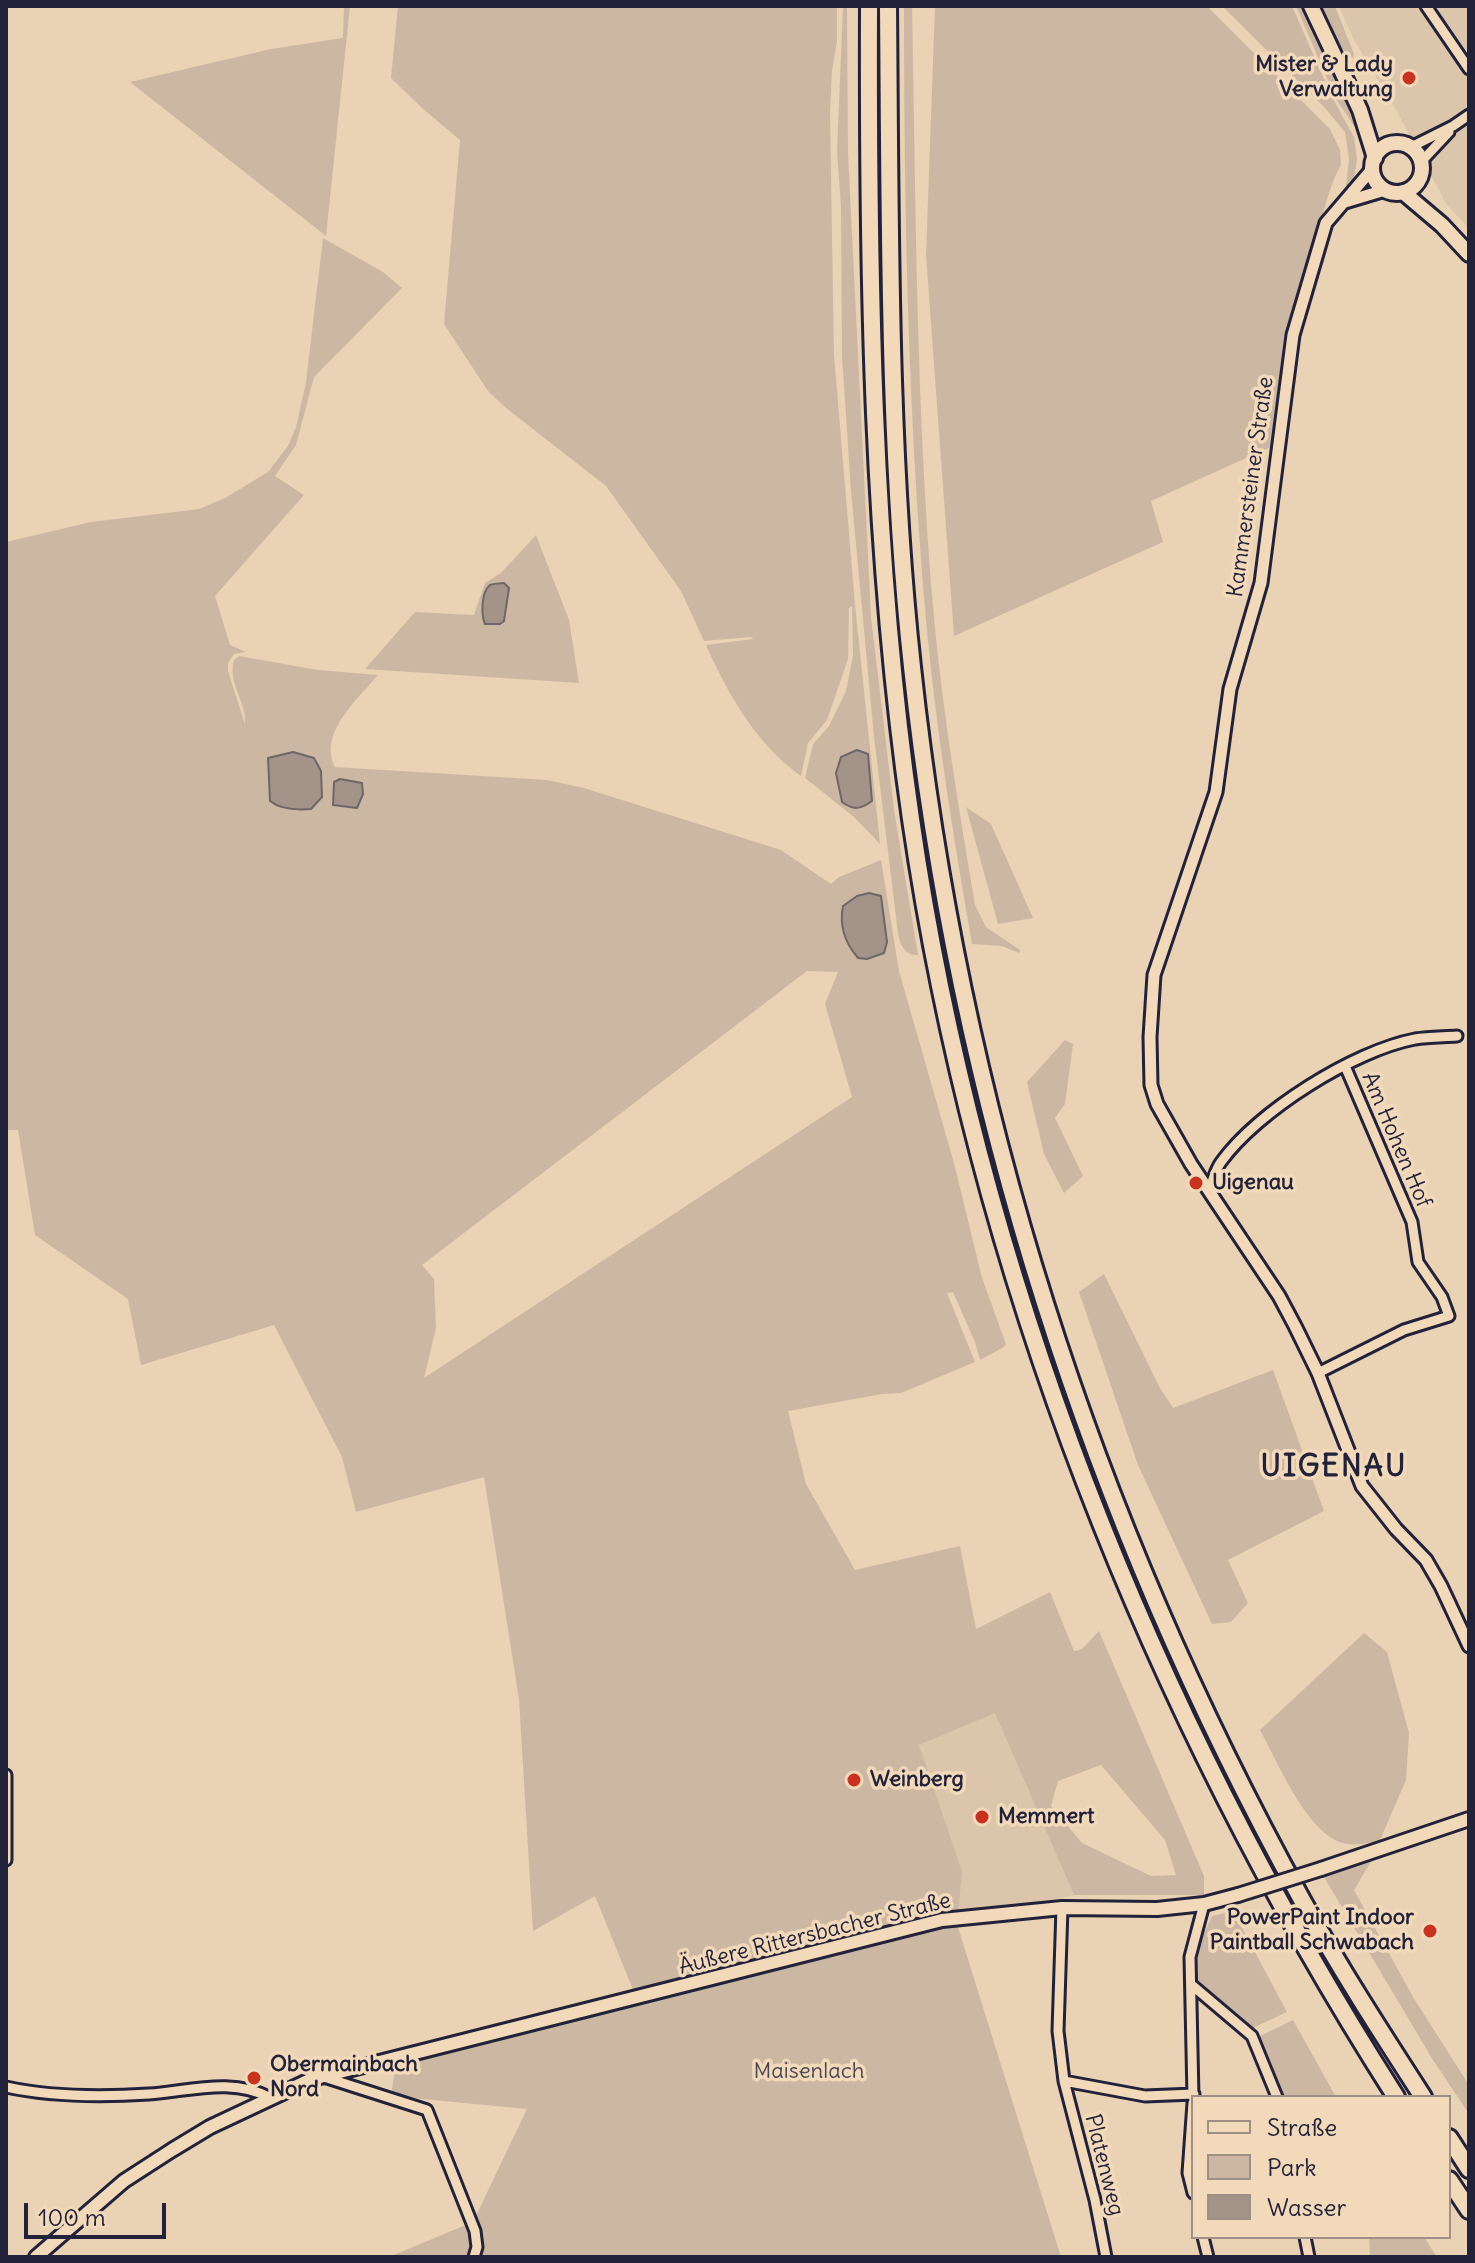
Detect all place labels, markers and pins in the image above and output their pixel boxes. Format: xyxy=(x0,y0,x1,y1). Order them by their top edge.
place label: Mister & Lady Verwaltung xyxy=(1255,52,1393,104)
marker: Mister & Lady Verwaltung xyxy=(1400,69,1418,87)
place label: Uigenau xyxy=(1212,1170,1294,1196)
marker: Uigenau xyxy=(1187,1174,1205,1192)
place label: Weinberg xyxy=(870,1767,964,1793)
marker: Weinberg xyxy=(845,1771,863,1789)
place label: Memmert xyxy=(998,1804,1094,1830)
marker: Memmert xyxy=(973,1808,991,1826)
place label: PowerPaint Indoor Paintball Schwabach xyxy=(1210,1905,1414,1956)
marker: PowerPaint Indoor Paintball Schwabach xyxy=(1421,1922,1439,1940)
place label: Obermainbach Nord xyxy=(270,2052,418,2104)
marker: Obermainbach Nord xyxy=(245,2069,263,2087)

